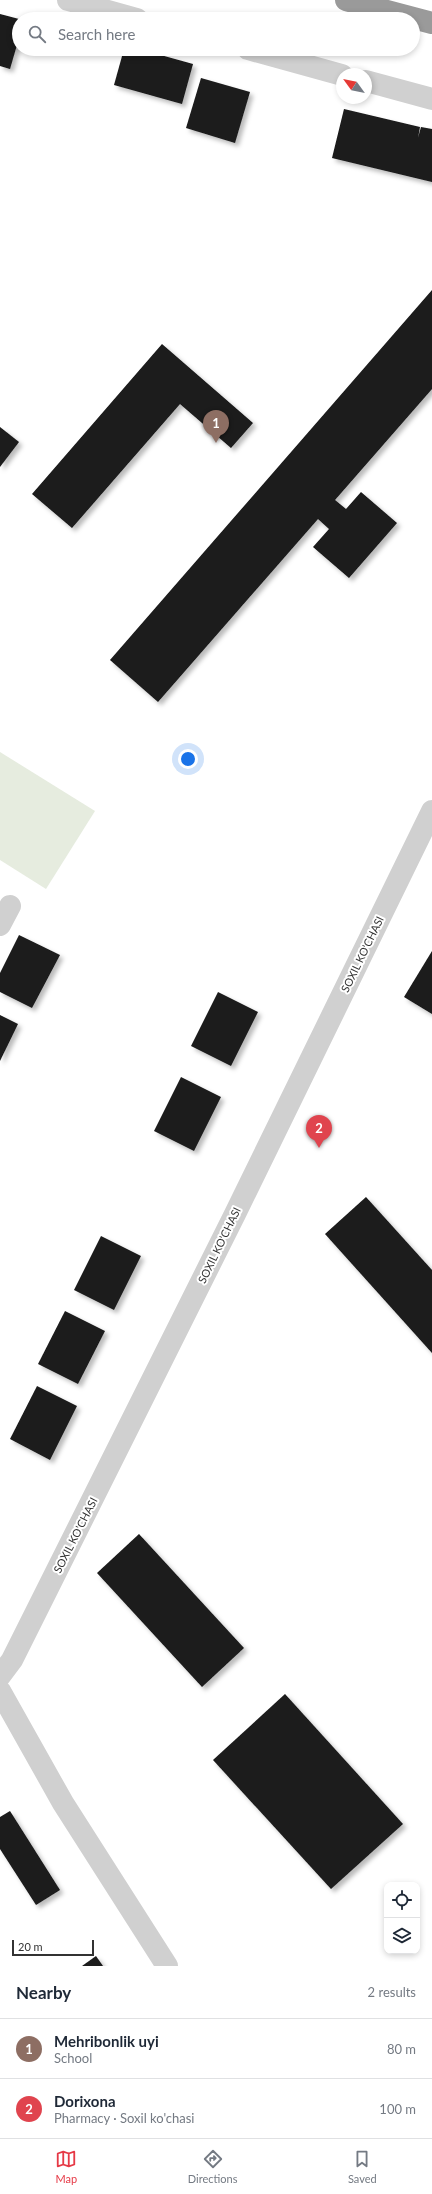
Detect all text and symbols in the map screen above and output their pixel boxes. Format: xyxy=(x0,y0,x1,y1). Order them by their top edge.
search box xyxy=(12,12,420,56)
icon: search xyxy=(26,23,48,45)
text: Search here xyxy=(58,25,135,43)
north arrow xyxy=(336,68,372,104)
pin: 1 xyxy=(203,410,229,443)
your location xyxy=(178,749,198,769)
street label: SOXIL KO'CHASI xyxy=(338,914,386,994)
pin: 2 xyxy=(306,1115,332,1148)
street label: SOXIL KO'CHASI xyxy=(195,1205,243,1285)
street label: SOXIL KO'CHASI xyxy=(50,1495,100,1575)
map controls xyxy=(384,1882,420,1954)
button: locate xyxy=(384,1882,420,1918)
button: layers xyxy=(384,1918,420,1954)
scale bar xyxy=(12,1938,94,1957)
text: 20 m xyxy=(18,1940,43,1953)
text: Nearby xyxy=(16,1982,71,2003)
text: 2 results xyxy=(368,1984,416,2000)
text: Mehribonlik uyi xyxy=(54,2032,159,2050)
text: 1 xyxy=(25,2041,33,2057)
text: 80 m xyxy=(387,2041,416,2057)
text: School xyxy=(54,2050,92,2066)
text: Dorixona xyxy=(54,2092,116,2110)
text: 2 xyxy=(25,2101,33,2117)
text: 100 m xyxy=(379,2101,416,2117)
text: Pharmacy · Soxil ko'chasi xyxy=(54,2110,194,2126)
tab: Map xyxy=(55,2148,77,2185)
tab: Directions xyxy=(188,2148,237,2185)
tab: Saved xyxy=(348,2148,377,2185)

